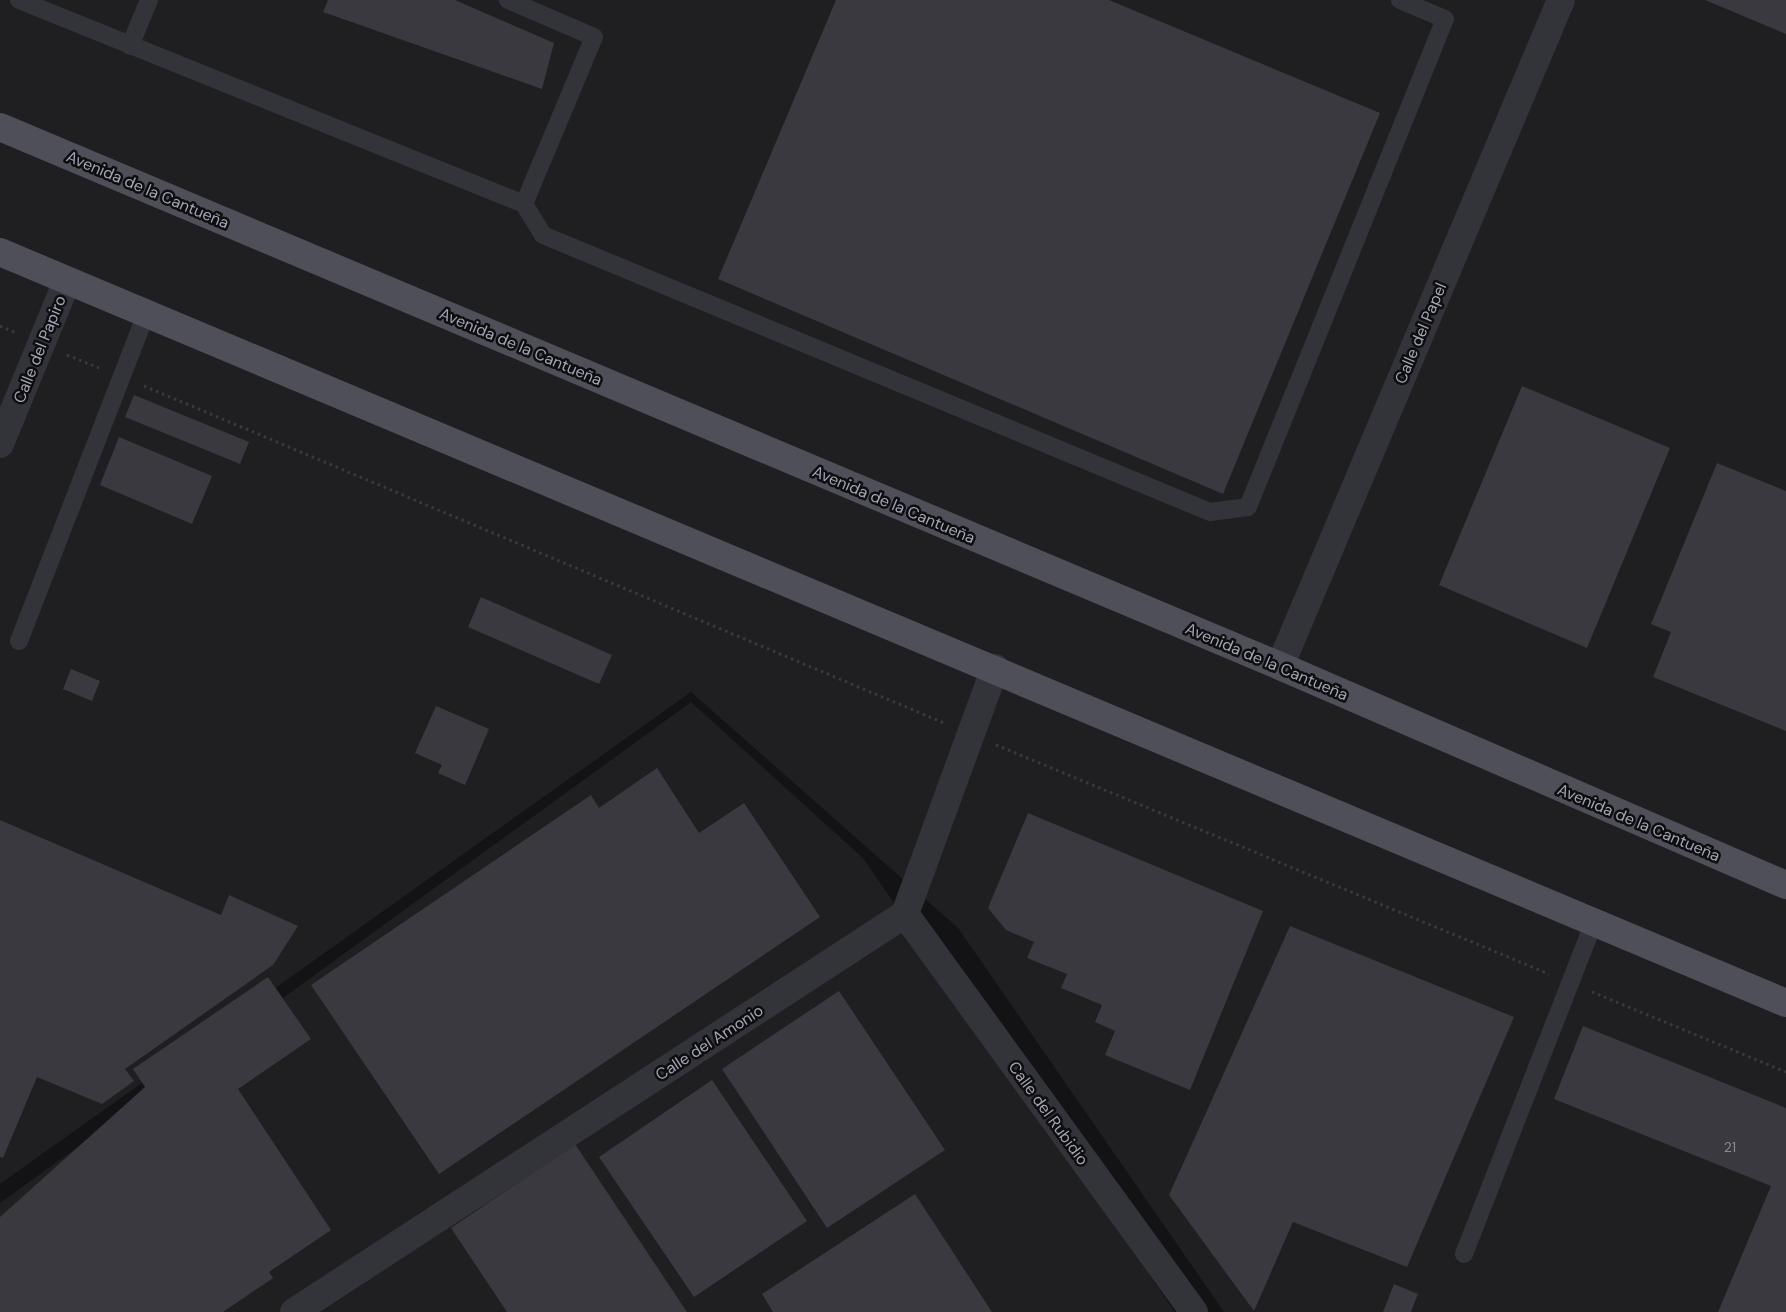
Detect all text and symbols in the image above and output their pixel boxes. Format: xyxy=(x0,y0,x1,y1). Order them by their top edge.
street label: Avenida de la Cantueña xyxy=(63,146,232,233)
street label: Calle del Papel xyxy=(1390,279,1451,387)
street label: Calle del Papiro xyxy=(8,292,71,406)
street label: Avenida de la Cantueña xyxy=(436,303,605,390)
street label: Avenida de la Cantueña xyxy=(809,461,978,548)
street label: Avenida de la Cantueña xyxy=(1182,618,1351,705)
street label: Avenida de la Cantueña xyxy=(1554,779,1723,866)
street label: Calle del Amonio xyxy=(651,1000,767,1085)
street label: Calle del Rubidio xyxy=(1004,1057,1093,1169)
house number: 21 xyxy=(1724,1138,1736,1156)

